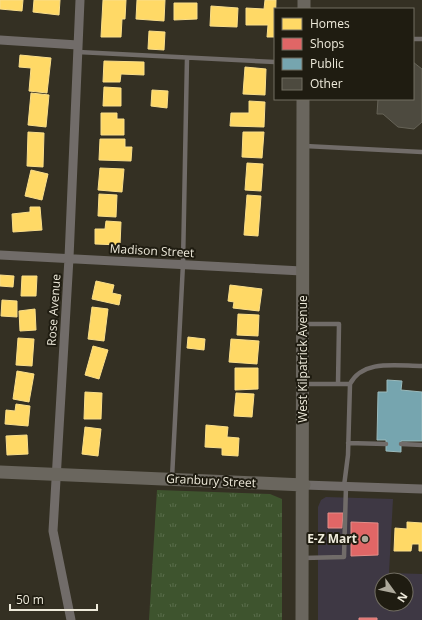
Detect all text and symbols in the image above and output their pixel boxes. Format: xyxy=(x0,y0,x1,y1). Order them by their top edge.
legend xyxy=(274,8,414,100)
text: Homes xyxy=(310,15,350,32)
text: Shops xyxy=(310,35,345,52)
text: Public xyxy=(310,55,344,72)
text: Other xyxy=(310,75,343,92)
street label: Madison Street xyxy=(109,240,195,261)
street label: Rose Avenue xyxy=(43,273,65,346)
street label: West Kilpatrick Avenue xyxy=(294,295,311,423)
street label: Granbury Street xyxy=(166,470,256,491)
place label: E-Z Mart xyxy=(307,530,357,547)
marker: E-Z Mart xyxy=(360,534,370,544)
north arrow xyxy=(374,572,414,612)
scale bar xyxy=(10,586,97,612)
text: N xyxy=(394,590,412,606)
text: 50 m xyxy=(16,591,44,608)

